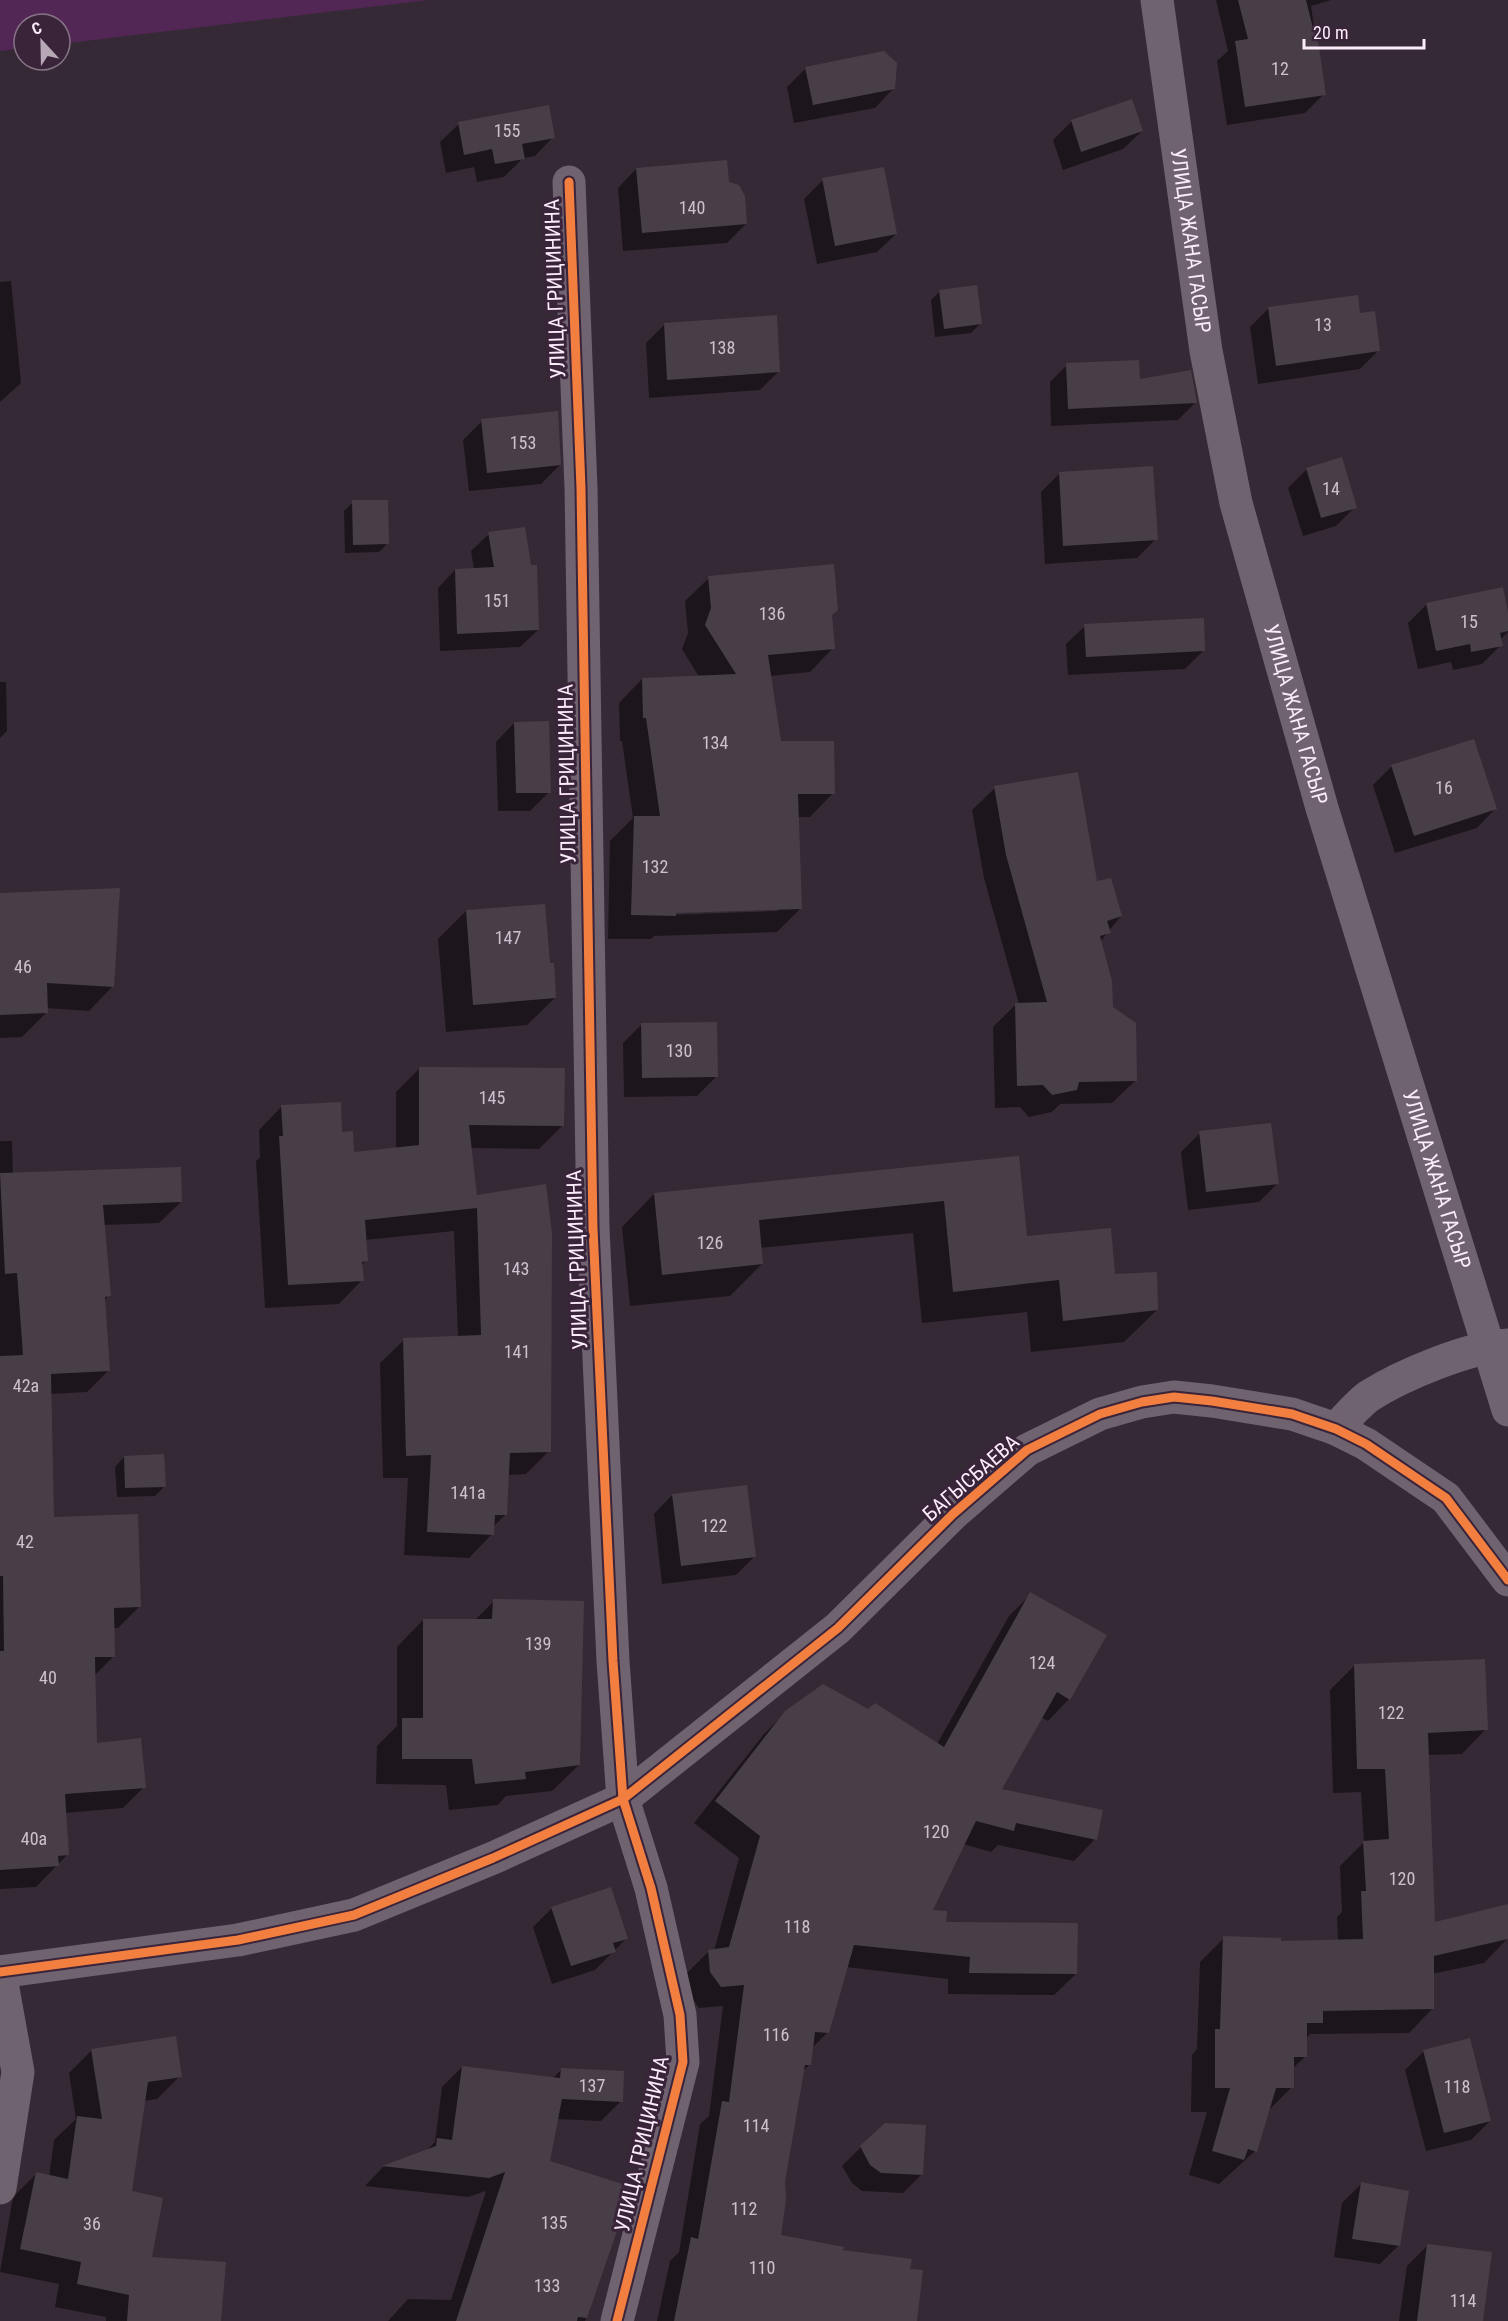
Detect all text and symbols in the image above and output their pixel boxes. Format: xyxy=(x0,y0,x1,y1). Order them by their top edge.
north arrow xyxy=(12,12,72,72)
scale bar xyxy=(1304,12,1424,50)
text: С xyxy=(29,18,44,39)
text: 20 m xyxy=(1313,22,1348,43)
house number: 12 xyxy=(1271,58,1289,79)
house number: 155 xyxy=(494,120,520,141)
street label: УЛИЦА ЖАНА ГАСЫР xyxy=(1166,147,1215,334)
house number: 140 xyxy=(679,197,705,218)
street label: УЛИЦА ГРИЦИНИНА xyxy=(540,199,570,379)
house number: 13 xyxy=(1314,314,1332,335)
house number: 138 xyxy=(709,337,735,358)
house number: 153 xyxy=(510,432,536,453)
house number: 14 xyxy=(1322,478,1340,499)
house number: 151 xyxy=(484,590,510,611)
house number: 136 xyxy=(759,603,785,624)
house number: 15 xyxy=(1460,611,1478,632)
street label: УЛИЦА ЖАНА ГАСЫР xyxy=(1259,622,1332,807)
street label: УЛИЦА ГРИЦИНИНА xyxy=(553,684,581,864)
house number: 134 xyxy=(702,732,728,753)
house number: 16 xyxy=(1435,777,1453,798)
house number: 132 xyxy=(642,856,668,877)
house number: 147 xyxy=(495,927,521,948)
house number: 46 xyxy=(14,956,32,977)
house number: 130 xyxy=(666,1040,692,1061)
house number: 145 xyxy=(479,1087,505,1108)
street label: УЛИЦА ЖАНА ГАСЫР xyxy=(1398,1087,1476,1272)
street label: УЛИЦА ГРИЦИНИНА xyxy=(562,1170,592,1350)
house number: 126 xyxy=(697,1232,723,1253)
house number: 143 xyxy=(503,1258,529,1279)
house number: 141 xyxy=(504,1341,530,1362)
house number: 42а xyxy=(13,1375,39,1396)
street label: БАГЫСБАЕВА xyxy=(918,1430,1024,1526)
house number: 141а xyxy=(450,1482,486,1503)
house number: 122 xyxy=(701,1515,727,1536)
house number: 42 xyxy=(16,1531,34,1552)
house number: 139 xyxy=(525,1633,551,1654)
house number: 124 xyxy=(1029,1652,1055,1673)
house number: 40 xyxy=(39,1667,57,1688)
house number: 122 xyxy=(1378,1702,1404,1723)
house number: 120 xyxy=(923,1821,949,1842)
house number: 40а xyxy=(21,1828,47,1849)
house number: 120 xyxy=(1389,1868,1415,1889)
house number: 118 xyxy=(784,1916,810,1937)
house number: 116 xyxy=(763,2024,789,2045)
street label: УЛИЦА ГРИЦИНИНА xyxy=(610,2054,674,2234)
house number: 137 xyxy=(579,2075,605,2096)
house number: 118 xyxy=(1444,2076,1470,2097)
house number: 114 xyxy=(743,2115,769,2136)
house number: 112 xyxy=(731,2198,757,2219)
house number: 135 xyxy=(541,2212,567,2233)
house number: 36 xyxy=(83,2213,101,2234)
house number: 110 xyxy=(749,2257,775,2278)
house number: 133 xyxy=(534,2275,560,2296)
house number: 114 xyxy=(1450,2290,1476,2311)

